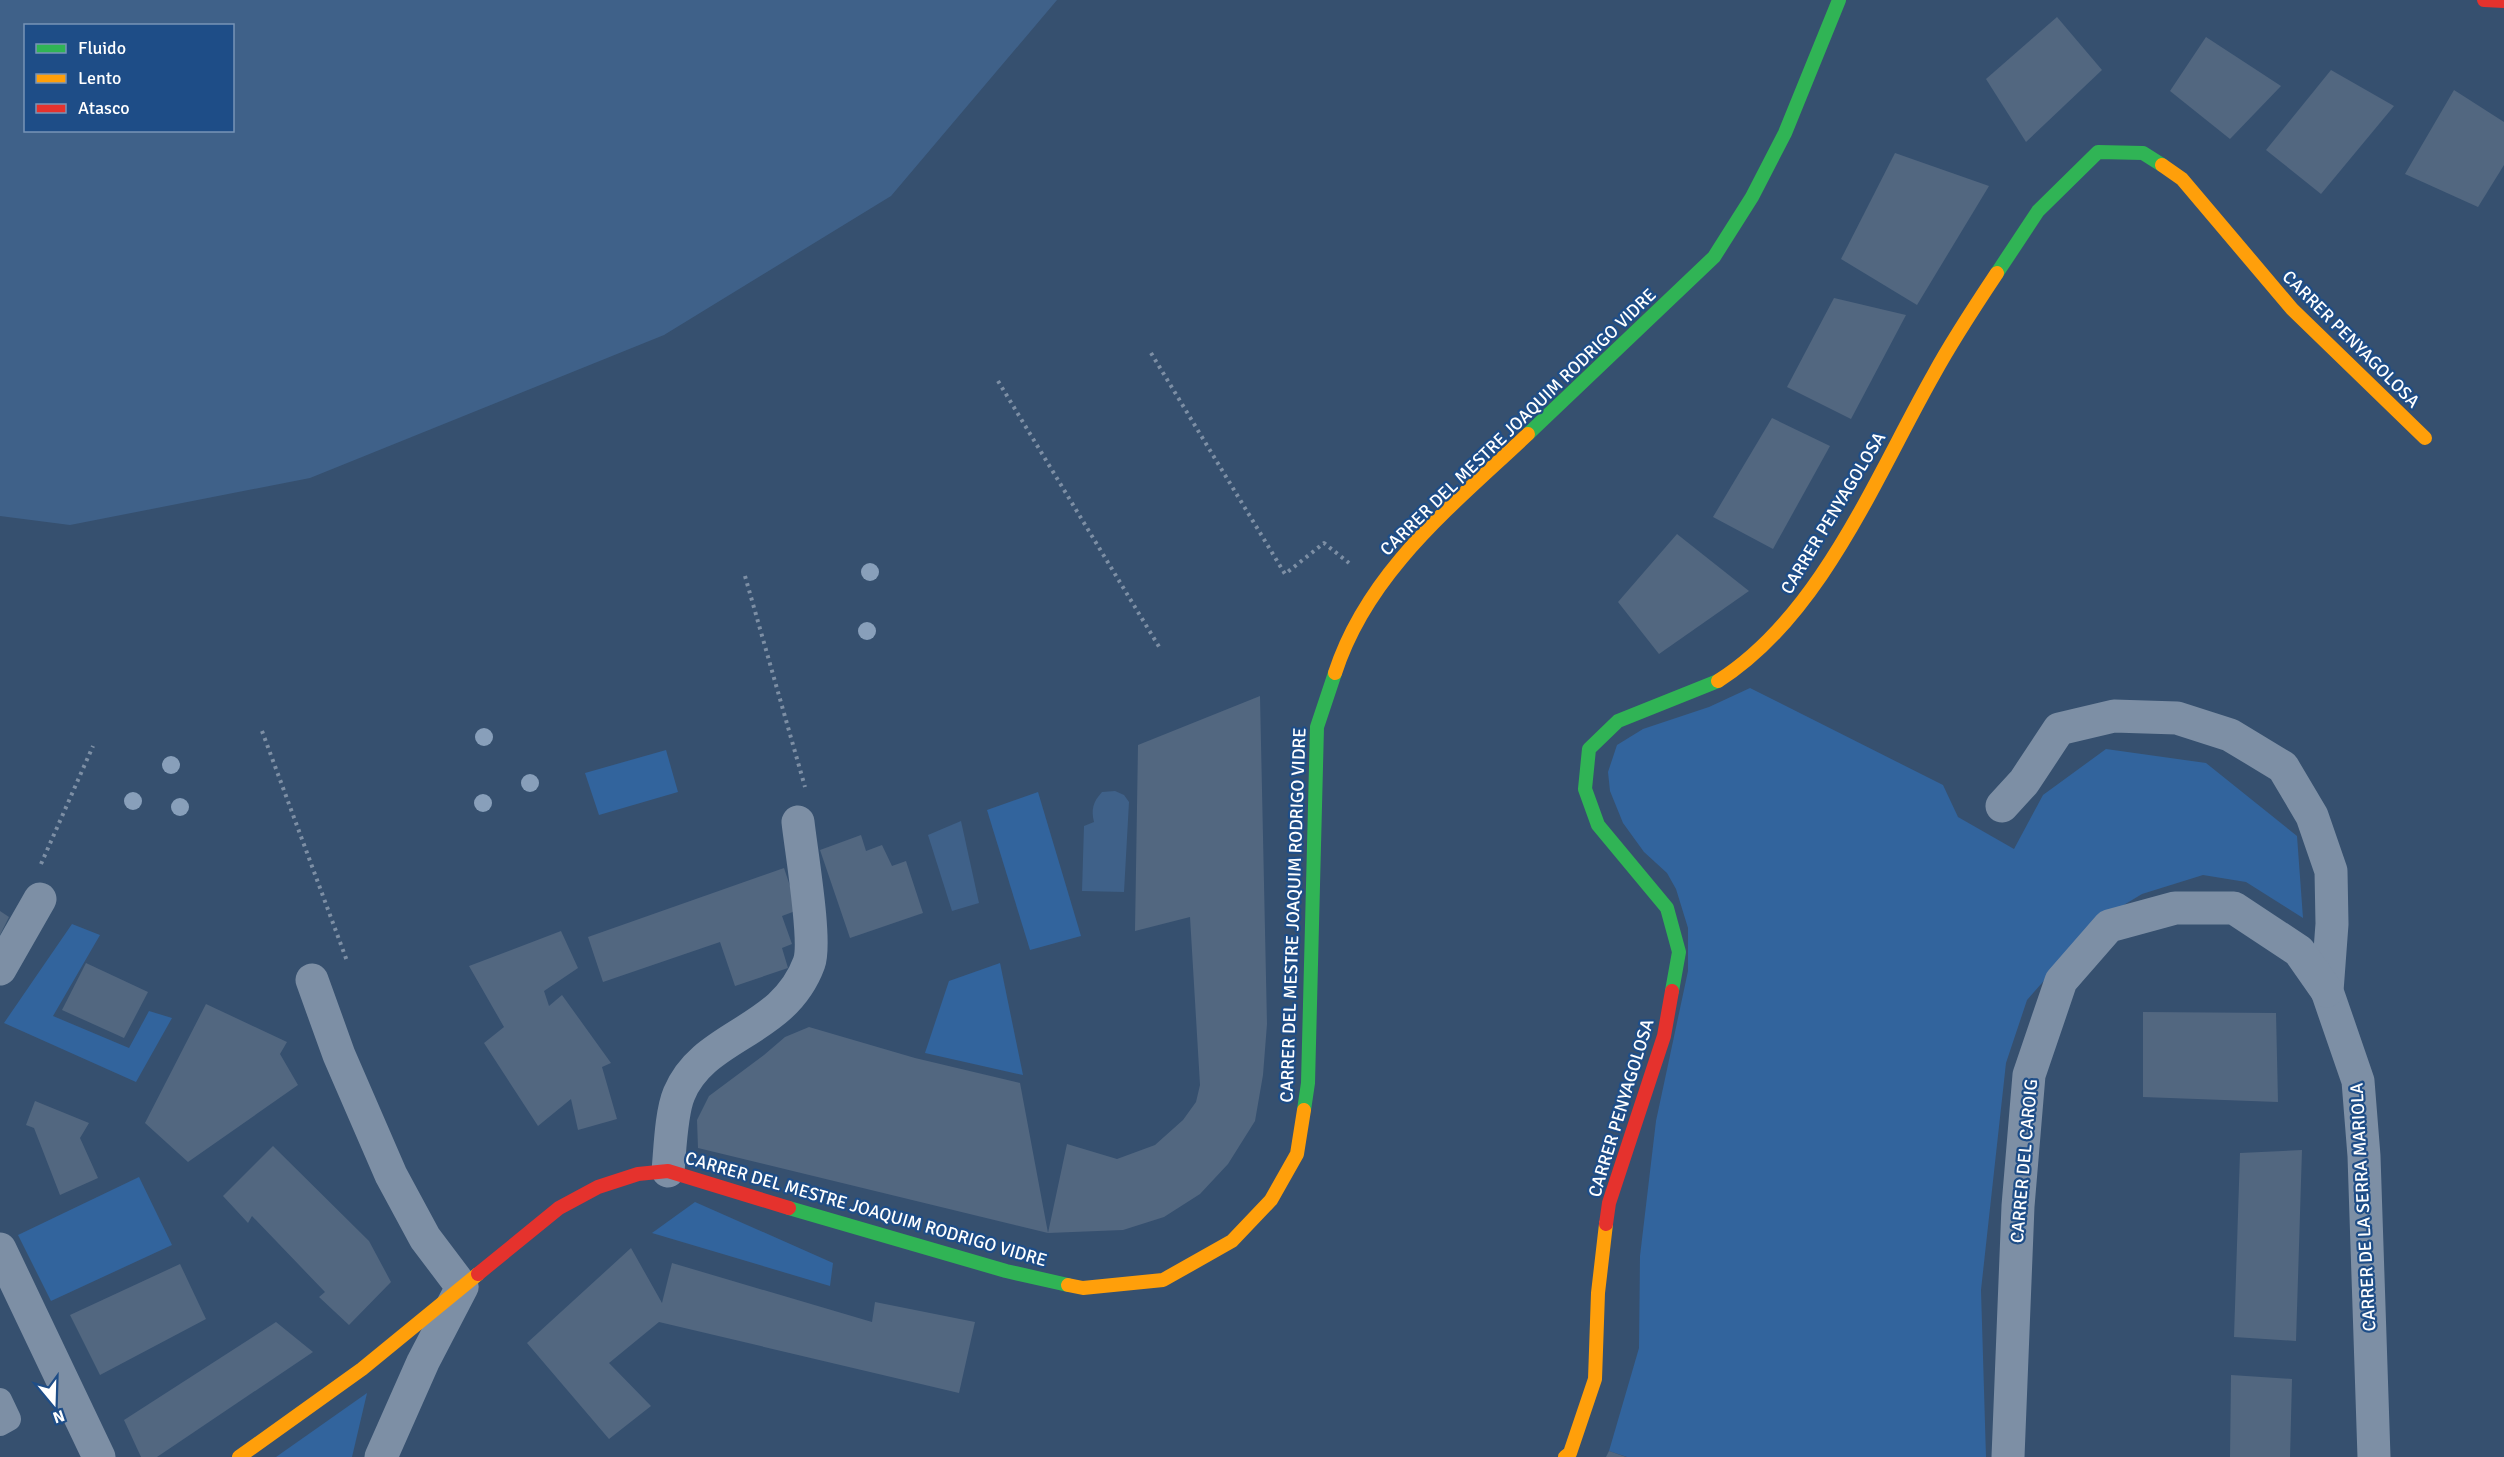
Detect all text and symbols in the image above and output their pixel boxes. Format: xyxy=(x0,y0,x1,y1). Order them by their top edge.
legend xyxy=(24,24,234,132)
text: Fluido xyxy=(78,37,126,59)
text: Lento xyxy=(78,67,121,89)
text: Atasco xyxy=(78,97,130,119)
street label: CARRER PENYAGOLOSA xyxy=(2278,266,2424,412)
street label: CARRER DEL MESTRE JOAQUIM RODRIGO VIDRE xyxy=(1375,284,1661,560)
street label: CARRER PENYAGOLOSA xyxy=(1776,428,1890,598)
street label: CARRER DEL MESTRE JOAQUIM RODRIGO VIDRE xyxy=(1275,727,1311,1103)
street label: CARRER PENYAGOLOSA xyxy=(1583,1016,1659,1200)
street label: CARRER DEL CAROIG xyxy=(2006,1078,2042,1244)
street label: CARRER DE LA SERRA MARIOLA xyxy=(2346,1082,2380,1332)
street label: CARRER DEL MESTRE JOAQUIM RODRIGO VIDRE xyxy=(683,1147,1049,1271)
north arrow xyxy=(24,1373,84,1433)
text: N xyxy=(50,1405,67,1428)

